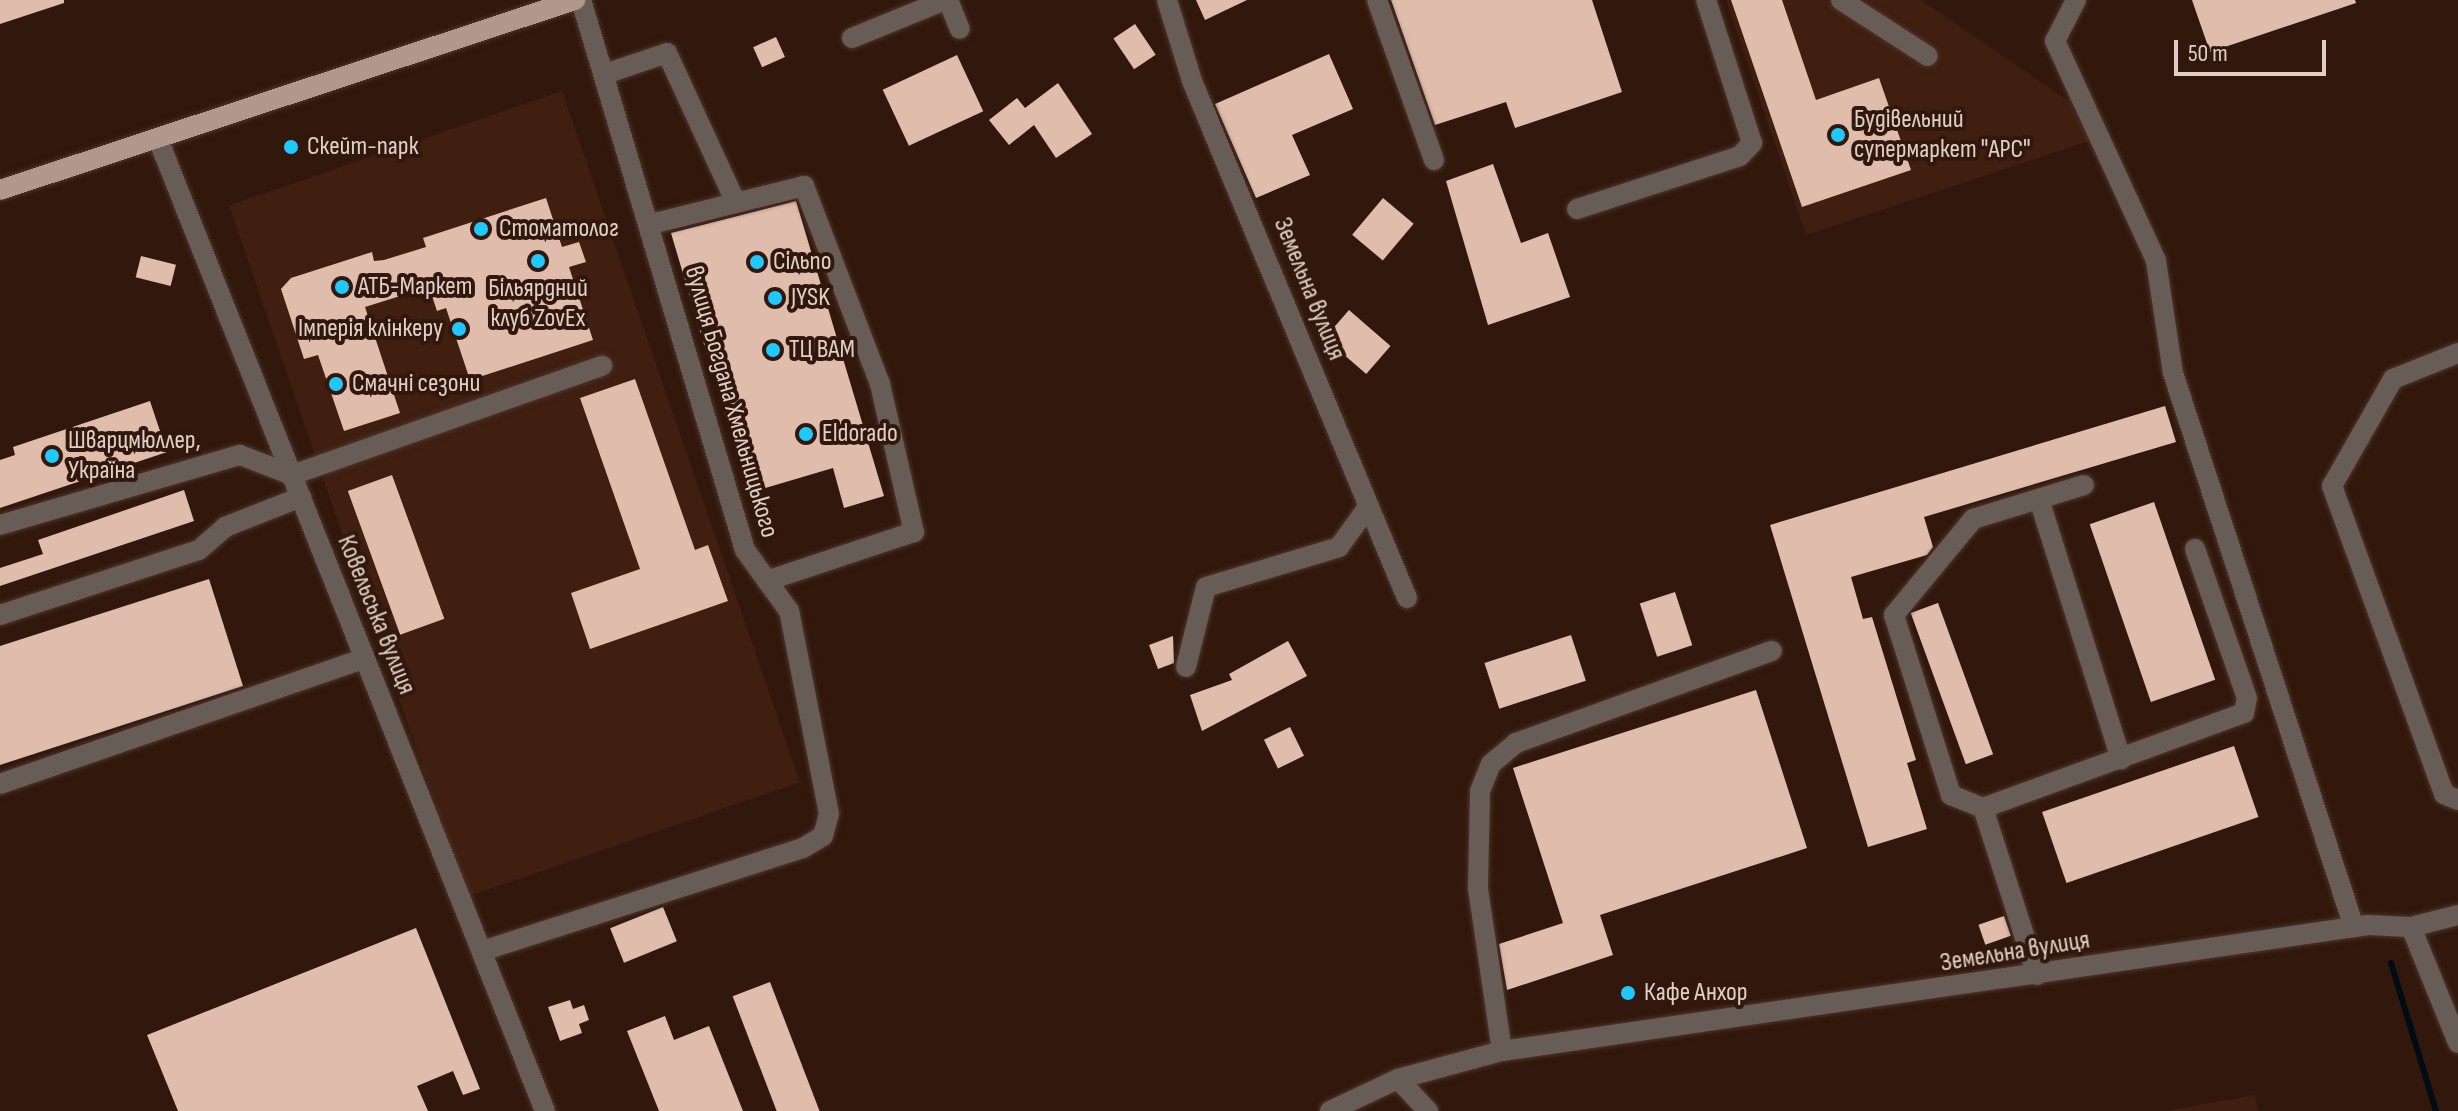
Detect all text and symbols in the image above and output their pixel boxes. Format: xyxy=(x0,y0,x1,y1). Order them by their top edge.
scale bar xyxy=(2178,24,2330,74)
text: 50 m xyxy=(2188,39,2228,68)
place label: Будівельний супермаркет "АРС" xyxy=(1854,104,2031,166)
marker: Будівельний супермаркет "АРС" xyxy=(1829,126,1847,144)
place label: Скейт-парк xyxy=(307,131,418,163)
marker: Скейт-парк xyxy=(282,138,300,156)
place label: Стоматолог xyxy=(499,213,619,245)
street label: Земельна вулиця xyxy=(1266,213,1352,365)
marker: Стоматолог xyxy=(470,218,492,240)
place label: Сільпо xyxy=(773,246,832,278)
marker: Більярдний клуб ZovEx xyxy=(529,252,547,270)
marker: Сільпо xyxy=(748,253,766,271)
street label: вулиця Богдана Хмельницького xyxy=(677,263,785,541)
place label: АТБ-Маркет xyxy=(358,271,473,303)
place label: Більярдний клуб ZovEx xyxy=(488,273,588,334)
marker: АТБ-Маркет xyxy=(333,278,351,296)
place label: JYSK xyxy=(791,282,830,314)
marker: JYSK xyxy=(766,289,784,307)
place label: Імперія клінкеру xyxy=(298,313,443,345)
marker: Імперія клінкеру xyxy=(450,320,468,338)
place label: ТЦ ВАМ xyxy=(789,334,855,366)
marker: ТЦ ВАМ xyxy=(764,341,782,359)
place label: Смачні сезони xyxy=(352,368,480,400)
marker: Смачні сезони xyxy=(327,375,345,393)
place label: Eldorado xyxy=(822,418,898,450)
place label: Шварцмюллер, Україна xyxy=(68,425,201,486)
marker: Eldorado xyxy=(797,425,815,443)
marker: Шварцмюллер, Україна xyxy=(43,447,61,465)
street label: Ковельська вулиця xyxy=(330,531,422,699)
street label: Земельна вулиця xyxy=(1938,925,2092,979)
place label: Кафе Анхор xyxy=(1644,977,1748,1009)
marker: Кафе Анхор xyxy=(1619,984,1637,1002)

